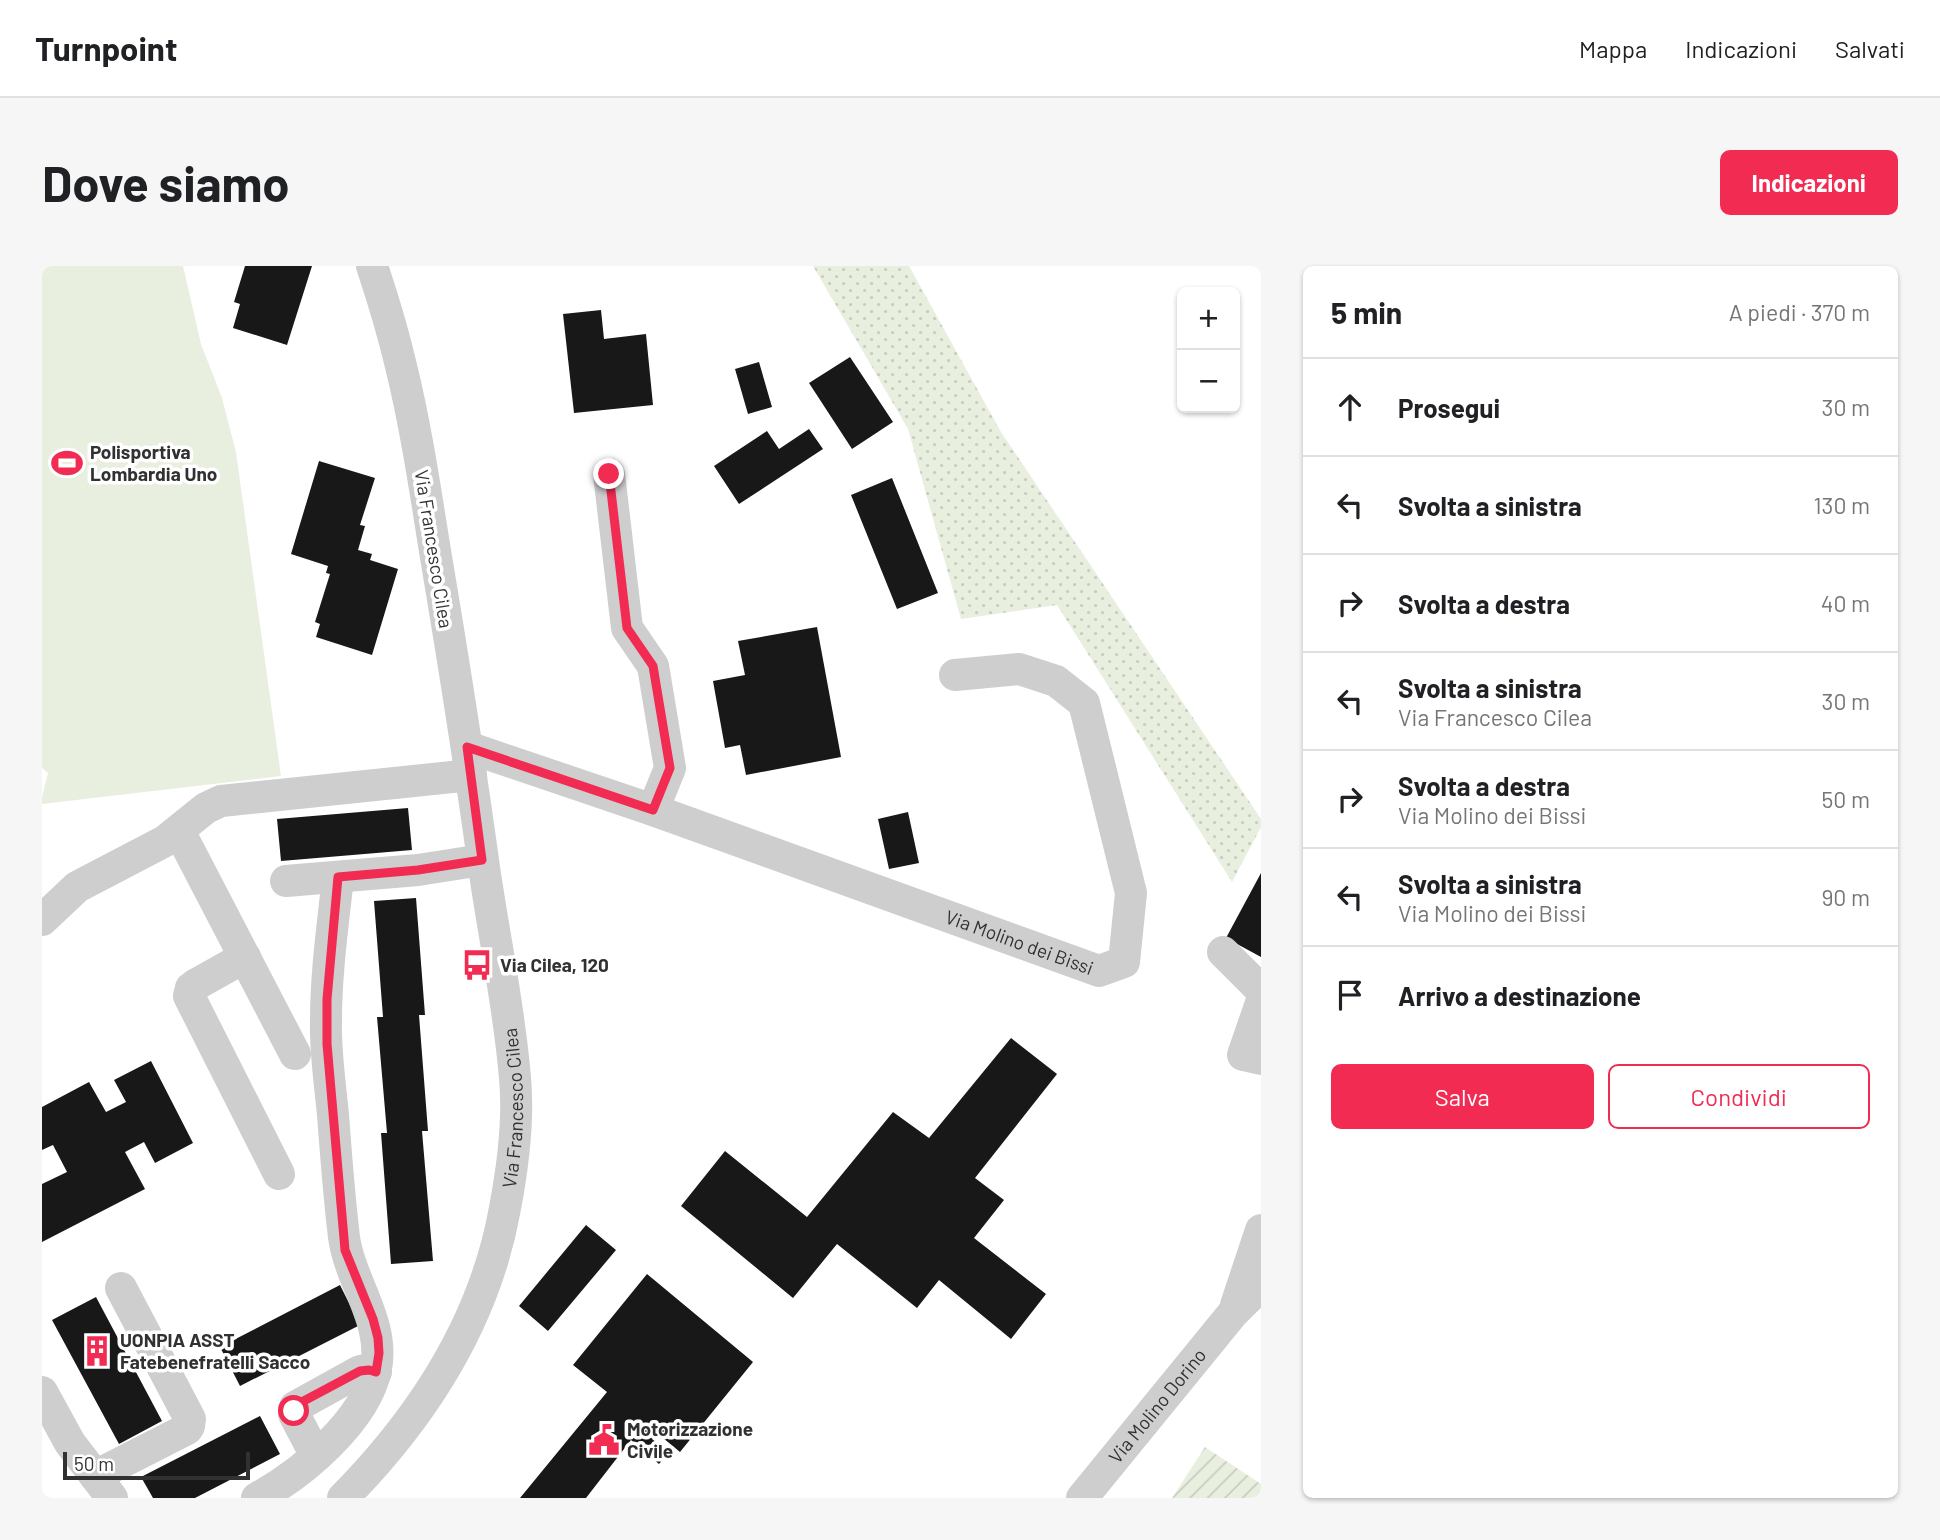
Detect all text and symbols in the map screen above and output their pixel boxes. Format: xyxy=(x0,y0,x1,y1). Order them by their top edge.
text: Turnpoint xyxy=(35,28,177,68)
text: Mappa xyxy=(1579,34,1647,63)
text: Indicazioni xyxy=(1685,34,1797,63)
text: Salvati xyxy=(1835,34,1905,63)
button: Indicazioni xyxy=(1720,150,1898,215)
text: Dove siamo xyxy=(42,153,290,212)
map controls xyxy=(1177,287,1240,413)
button: + xyxy=(1177,287,1240,350)
text: 5 min xyxy=(1331,294,1402,330)
text: A piedi · 370 m xyxy=(1729,298,1870,326)
button: − xyxy=(1177,350,1240,413)
icon: ahead xyxy=(1331,388,1369,426)
text: Prosegui xyxy=(1398,392,1500,423)
text: 30 m xyxy=(1822,393,1870,421)
place label: Polisportiva Lombardia Uno xyxy=(90,440,217,485)
sports icon: Polisportiva Lombardia Uno xyxy=(50,446,84,480)
route end xyxy=(593,458,624,489)
street label: Via Francesco Cilea xyxy=(411,468,458,630)
icon: left xyxy=(1331,486,1369,524)
text: Svolta a sinistra xyxy=(1398,490,1582,521)
text: 130 m xyxy=(1813,491,1870,519)
icon: right xyxy=(1331,584,1369,622)
text: Svolta a destra xyxy=(1398,588,1570,619)
text: 40 m xyxy=(1821,589,1870,617)
text: Svolta a sinistra xyxy=(1398,672,1582,703)
icon: left xyxy=(1331,682,1369,720)
text: 30 m xyxy=(1822,687,1870,715)
text: Via Francesco Cilea xyxy=(1398,703,1592,731)
text: Svolta a destra xyxy=(1398,770,1570,801)
icon: right xyxy=(1331,780,1369,818)
text: 50 m xyxy=(1822,785,1870,813)
text: Via Molino dei Bissi xyxy=(1398,801,1587,829)
text: Svolta a sinistra xyxy=(1398,868,1582,899)
icon: left xyxy=(1331,878,1369,916)
text: 90 m xyxy=(1821,883,1870,911)
text: Via Molino dei Bissi xyxy=(1398,899,1587,927)
street label: Via Molino dei Bissi xyxy=(942,905,1097,979)
bus stop icon: Via Cilea, 120 xyxy=(460,948,494,982)
place label: Via Cilea, 120 xyxy=(500,953,609,976)
icon: arrive xyxy=(1331,976,1369,1014)
text: Arrivo a destinazione xyxy=(1398,980,1641,1011)
street label: Via Francesco Cilea xyxy=(497,1027,527,1190)
button: Salva xyxy=(1331,1064,1594,1129)
button: Condividi xyxy=(1608,1064,1870,1129)
place label: UONPIA ASST Fatebenefratelli Sacco xyxy=(120,1328,310,1373)
building icon: UONPIA ASST Fatebenefratelli Sacco xyxy=(80,1334,114,1368)
street label: Via Molino Dorino xyxy=(1103,1343,1210,1468)
route start xyxy=(278,1395,309,1426)
place label: Motorizzazione Civile xyxy=(627,1417,753,1462)
public building icon: Motorizzazione Civile xyxy=(587,1423,621,1457)
scale bar xyxy=(63,1449,250,1481)
text: 50 m xyxy=(74,1452,114,1475)

